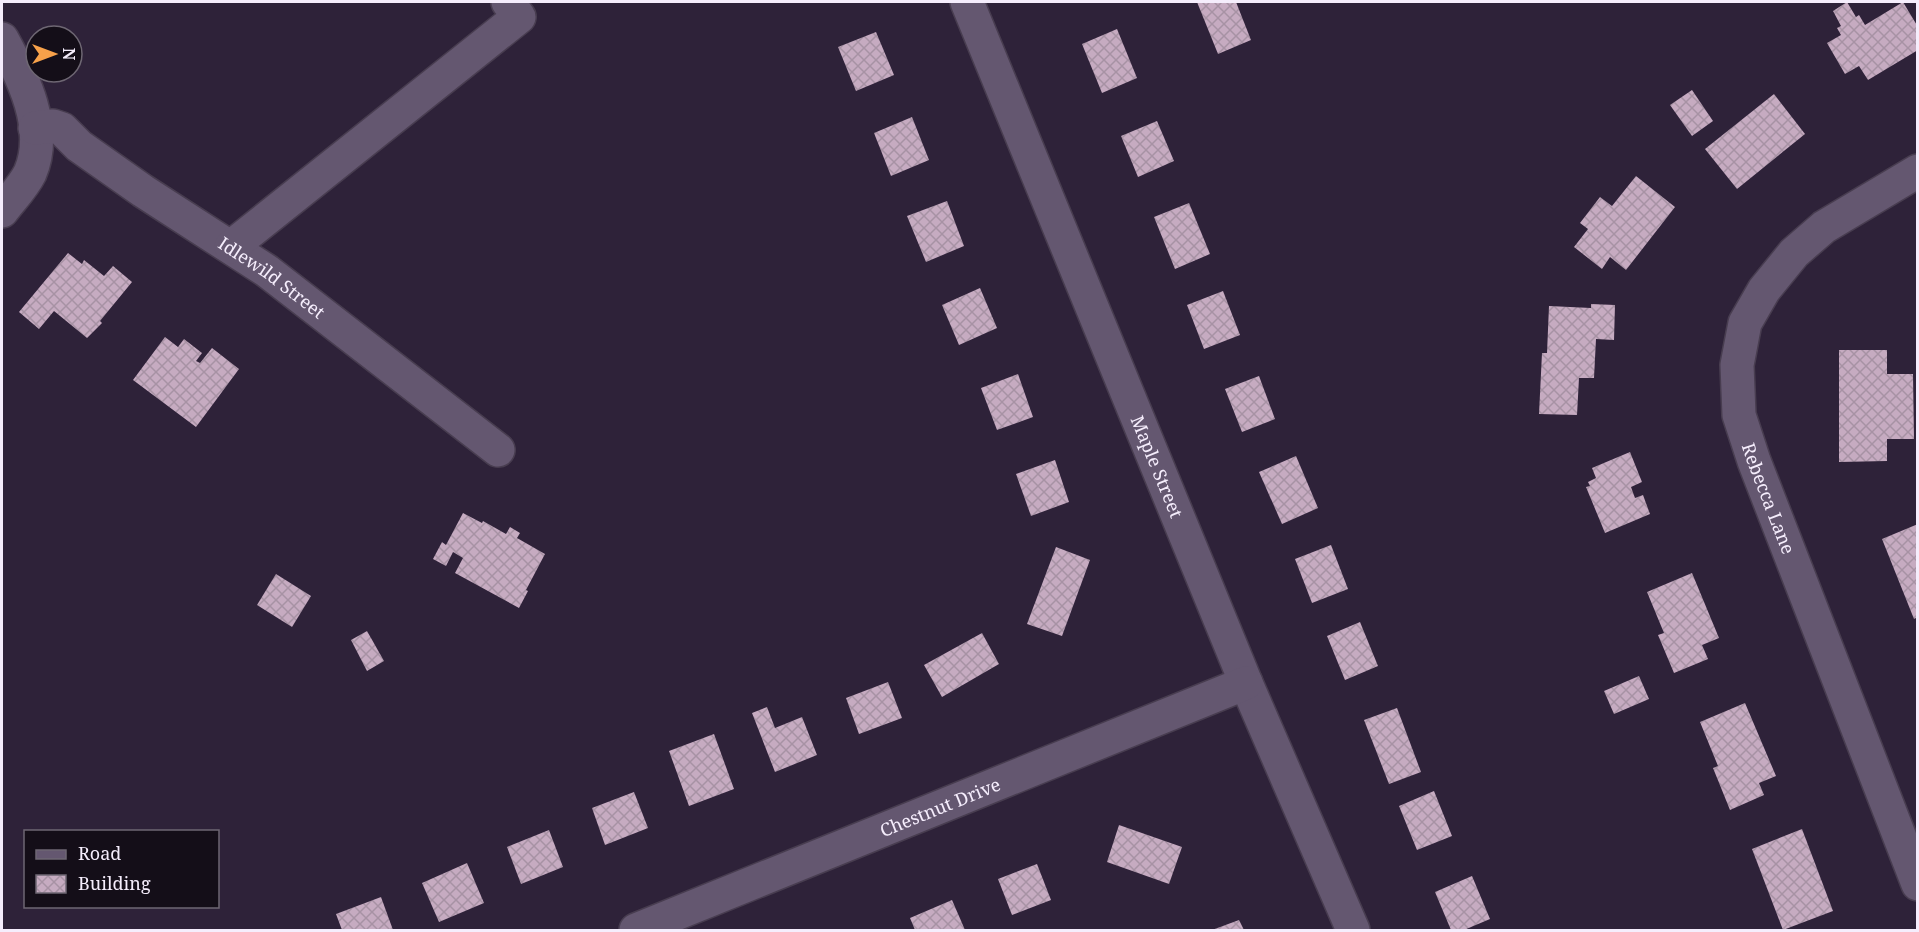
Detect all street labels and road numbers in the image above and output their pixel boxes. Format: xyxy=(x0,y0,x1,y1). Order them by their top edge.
street label: Idlewild Street xyxy=(214,231,330,324)
street label: Maple Street xyxy=(1126,412,1189,521)
street label: Rebecca Lane xyxy=(1737,440,1801,557)
street label: Chestnut Drive xyxy=(876,772,1004,842)

